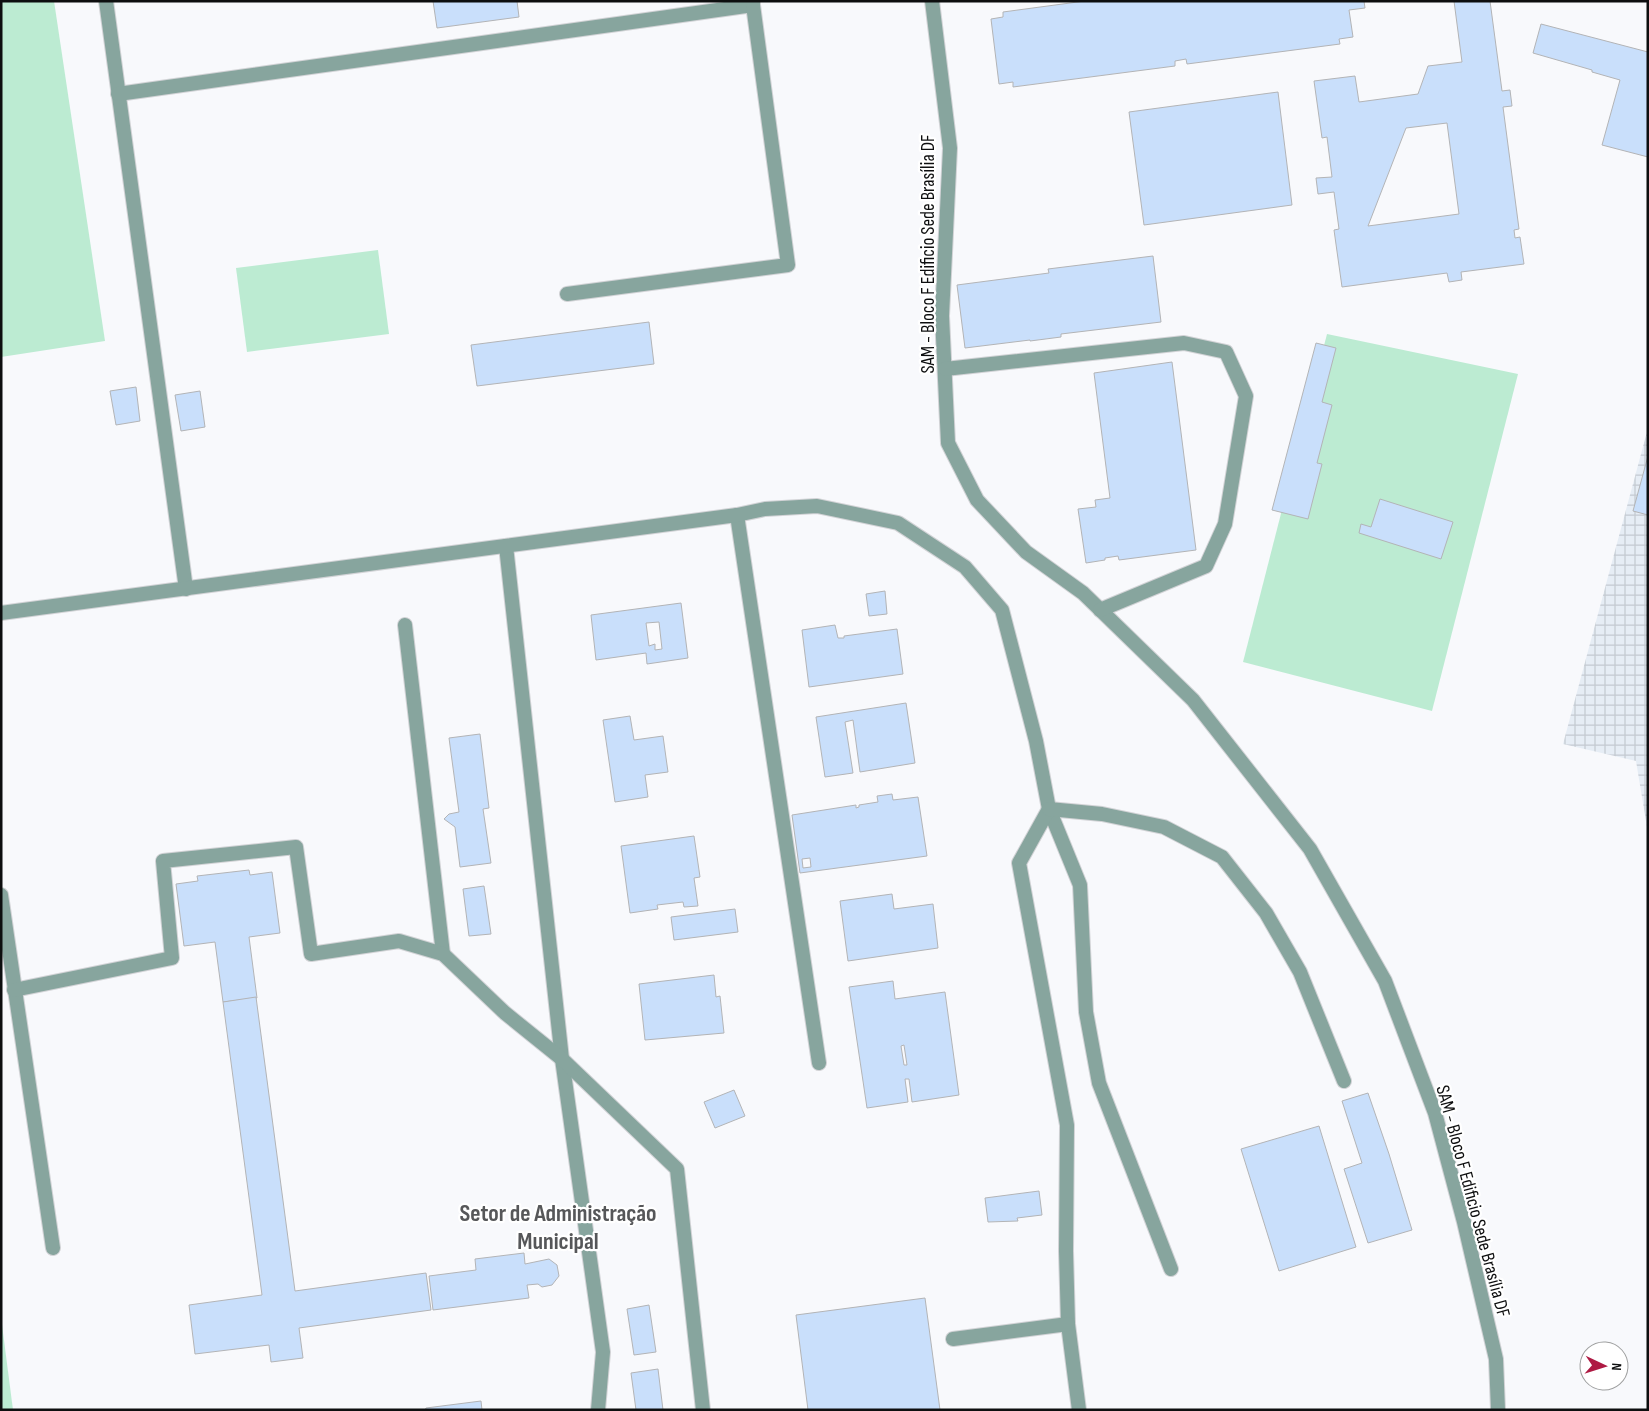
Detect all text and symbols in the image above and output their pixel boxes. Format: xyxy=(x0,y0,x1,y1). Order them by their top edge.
street label: SAM - Bloco F Edificio Sede Brasília DF xyxy=(917,134,940,374)
street label: SAM - Bloco F Edificio Sede Brasília DF xyxy=(1430,1083,1515,1320)
district label: Setor de Administração Municipal xyxy=(459,1199,657,1256)
north arrow xyxy=(1579,1341,1629,1391)
text: N xyxy=(1608,1363,1625,1371)

